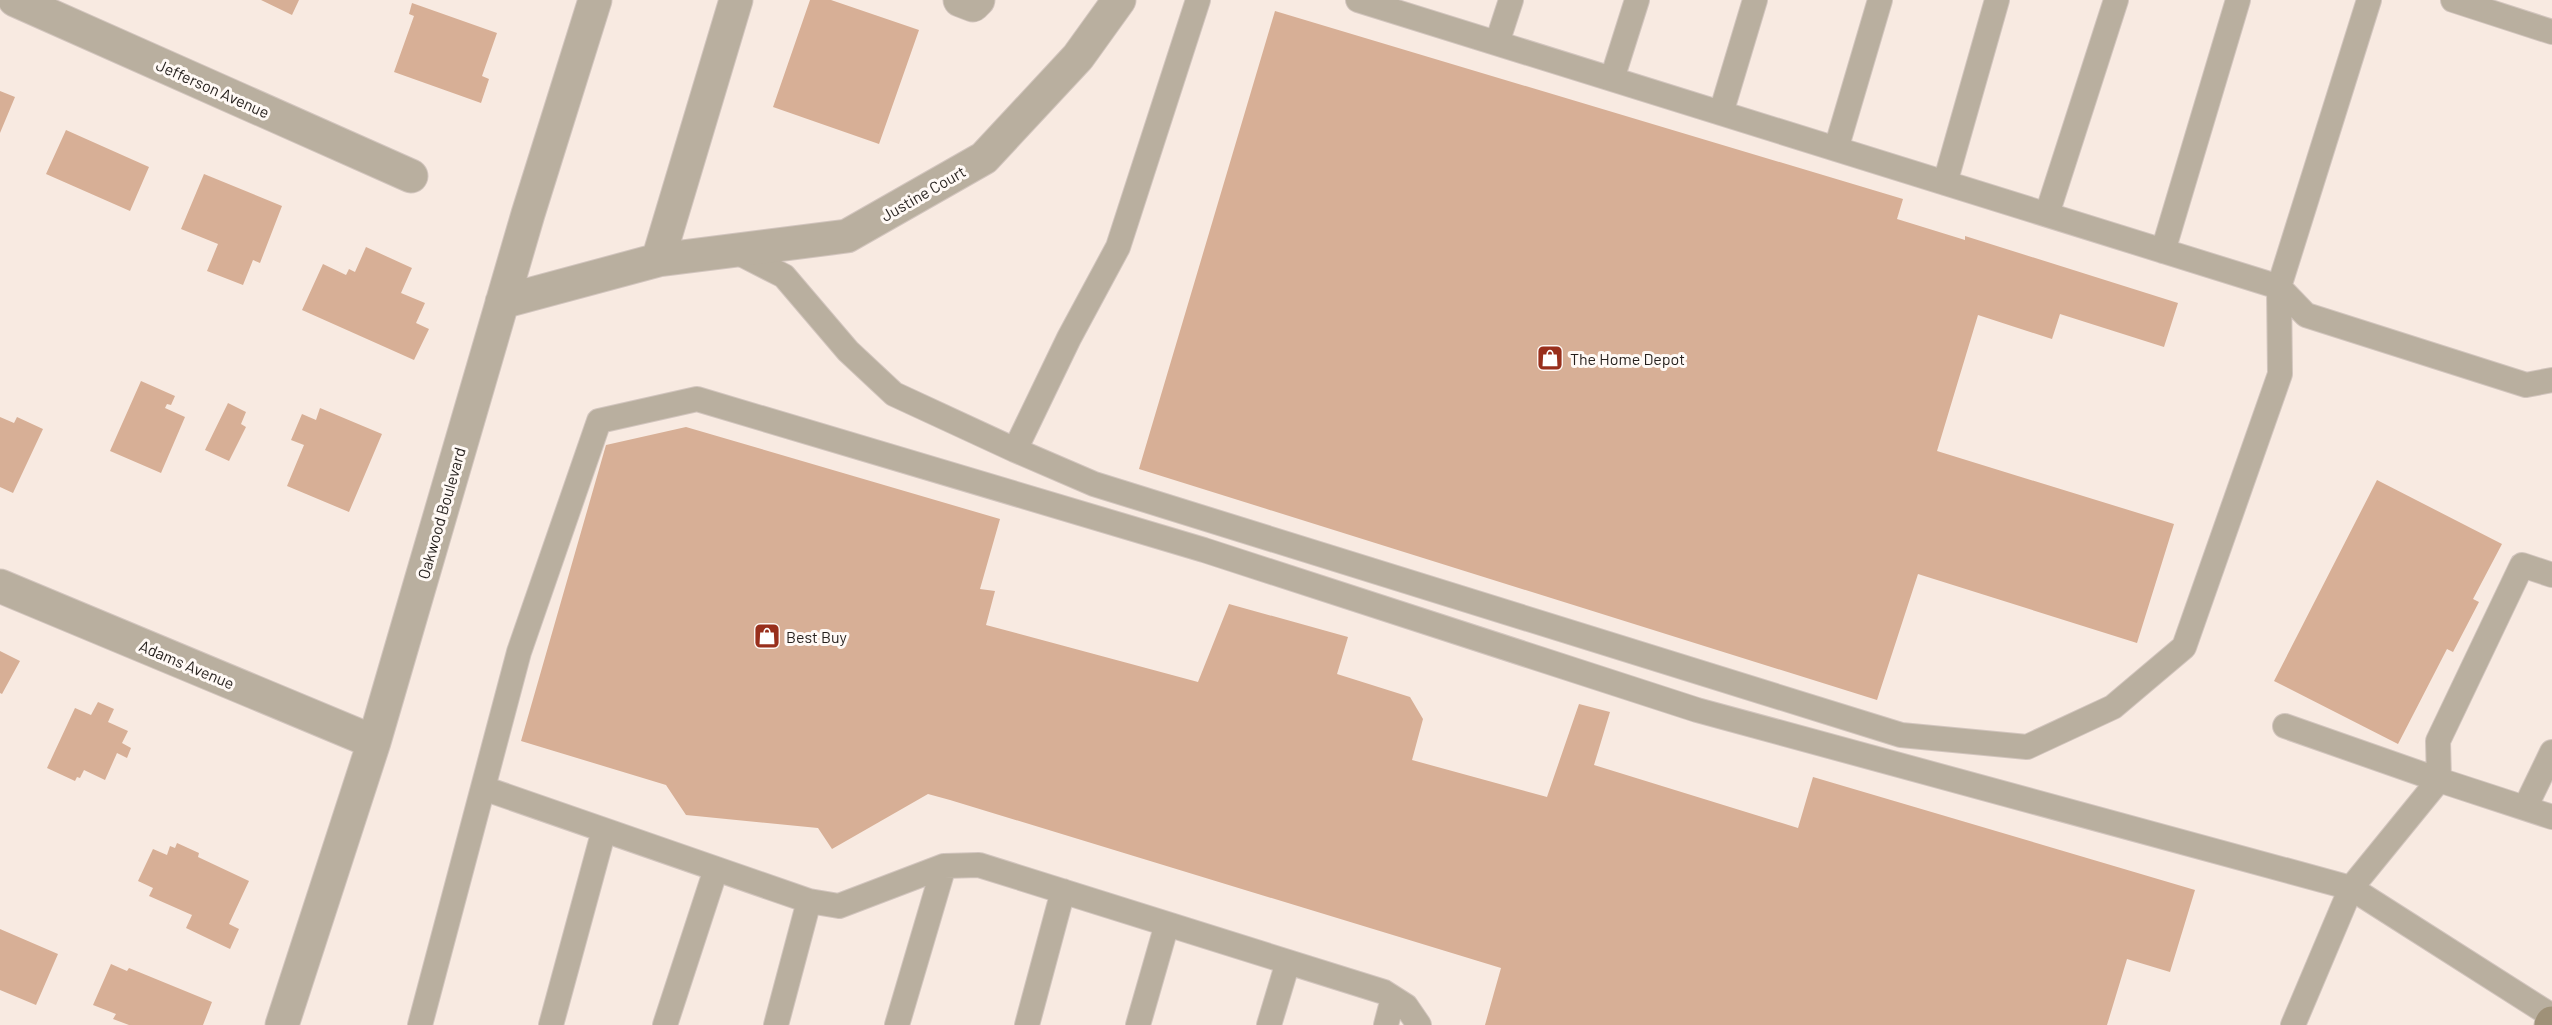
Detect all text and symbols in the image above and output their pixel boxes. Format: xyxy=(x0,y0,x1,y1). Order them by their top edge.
street label: Jefferson Avenue xyxy=(154,55,272,121)
street label: Justine Court xyxy=(877,161,969,225)
shop icon: The Home Depot xyxy=(1535,343,1565,373)
place label: The Home Depot xyxy=(1570,349,1685,368)
street label: Oakwood Boulevard xyxy=(413,445,469,581)
shop icon: Best Buy xyxy=(752,621,782,651)
place label: Best Buy xyxy=(786,627,848,646)
street label: Adams Avenue xyxy=(137,635,237,693)

